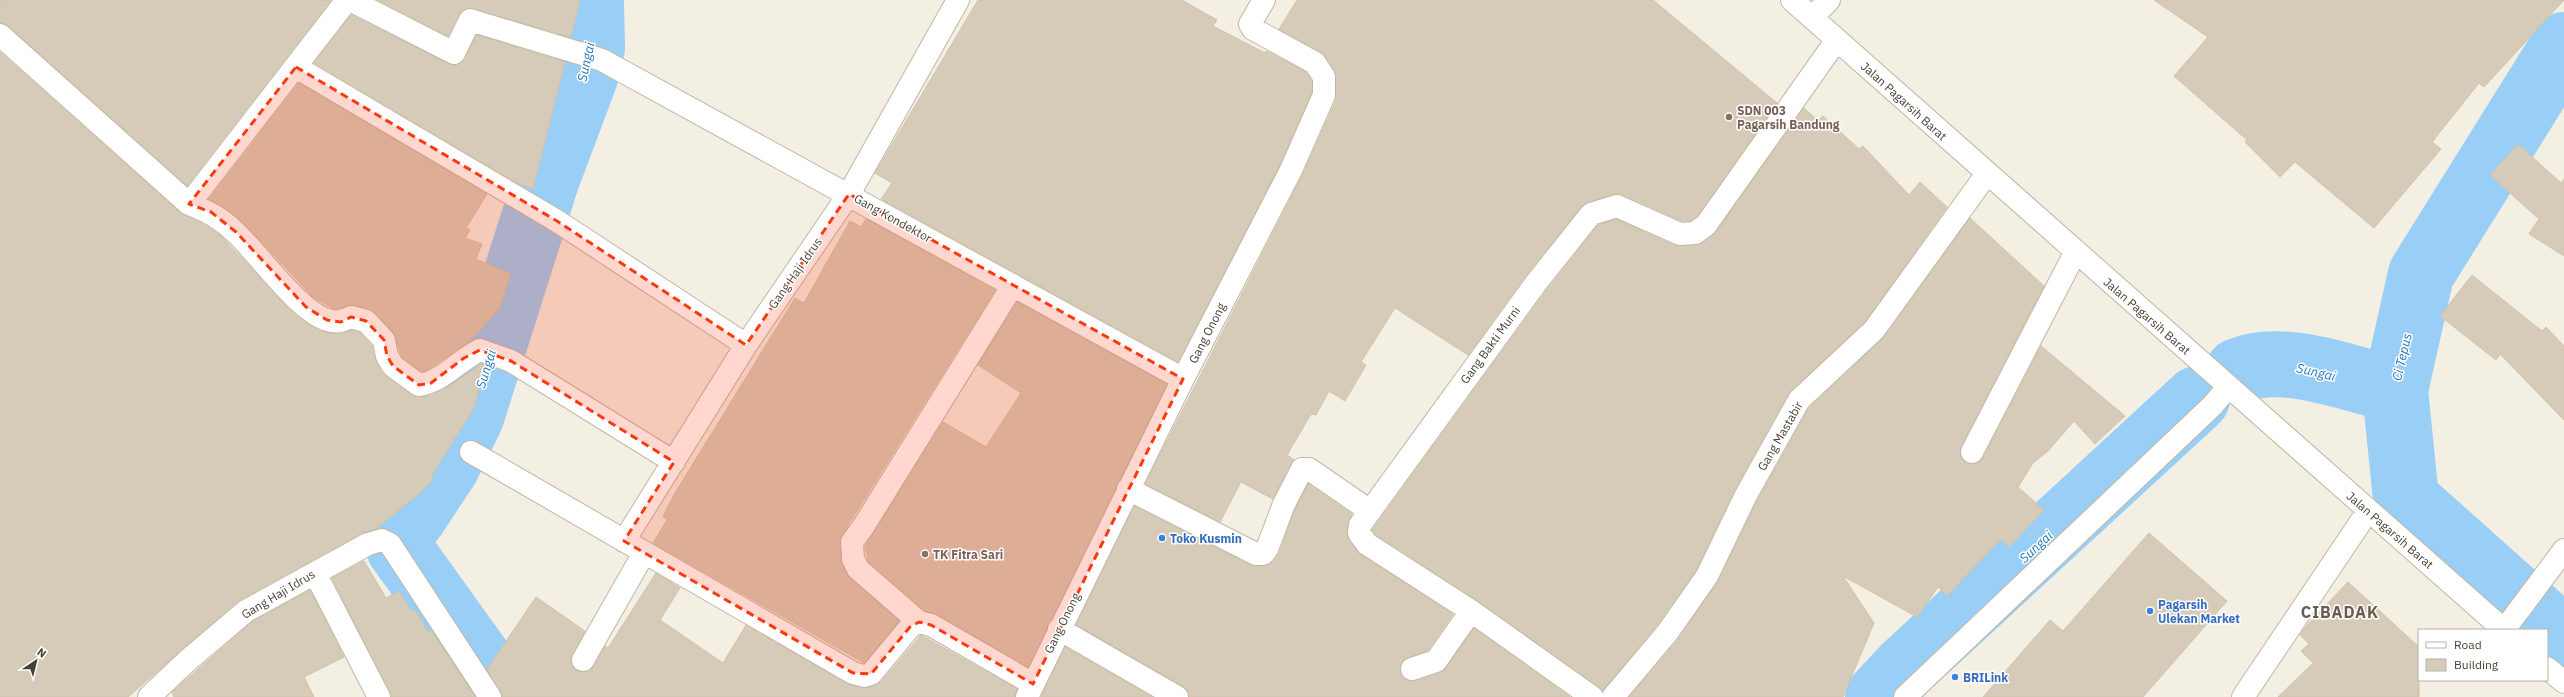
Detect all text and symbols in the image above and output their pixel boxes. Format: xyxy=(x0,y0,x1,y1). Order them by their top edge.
water label: Sungai xyxy=(574,40,599,83)
street label: Jalan Pagarsih Barat xyxy=(1858,59,1950,143)
place label: SDN 003 Pagarsih Bandung xyxy=(1737,103,1840,132)
marker: SDN 003 Pagarsih Bandung xyxy=(1724,112,1734,122)
street label: Gang Kondektor xyxy=(851,190,935,246)
street label: Gang Haji Idrus xyxy=(765,234,825,311)
street label: Jalan Pagarsih Barat xyxy=(2100,274,2194,358)
street label: Gang Onong xyxy=(1185,300,1229,366)
street label: Gang Bakti Murni xyxy=(1457,303,1523,387)
water label: Ci Tepus xyxy=(2388,332,2416,382)
water label: Sungai xyxy=(472,347,500,391)
water label: Sungai xyxy=(2295,359,2338,385)
street label: Gang Mastabir xyxy=(1754,398,1806,473)
street label: Jalan Pagarsih Barat xyxy=(2343,488,2437,572)
water label: Sungai xyxy=(2016,527,2057,567)
place label: Toko Kusmin xyxy=(1170,531,1242,546)
marker: Toko Kusmin xyxy=(1157,533,1167,543)
place label: TK Fitra Sari xyxy=(933,547,1003,562)
marker: TK Fitra Sari xyxy=(920,549,930,559)
street label: Gang Haji Idrus xyxy=(238,566,318,622)
street label: Gang Onong xyxy=(1041,589,1083,656)
place label: Pagarsih Ulekan Market xyxy=(2158,597,2240,626)
district label: CIBADAK xyxy=(2301,602,2379,622)
marker: Pagarsih Ulekan Market xyxy=(2145,606,2155,616)
legend xyxy=(2418,629,2548,681)
text: Road xyxy=(2454,637,2482,652)
north arrow xyxy=(16,641,56,681)
text: N xyxy=(34,645,49,661)
text: Building xyxy=(2454,657,2499,672)
place label: BRILink xyxy=(1963,670,2008,685)
marker: BRILink xyxy=(1950,672,1960,682)

